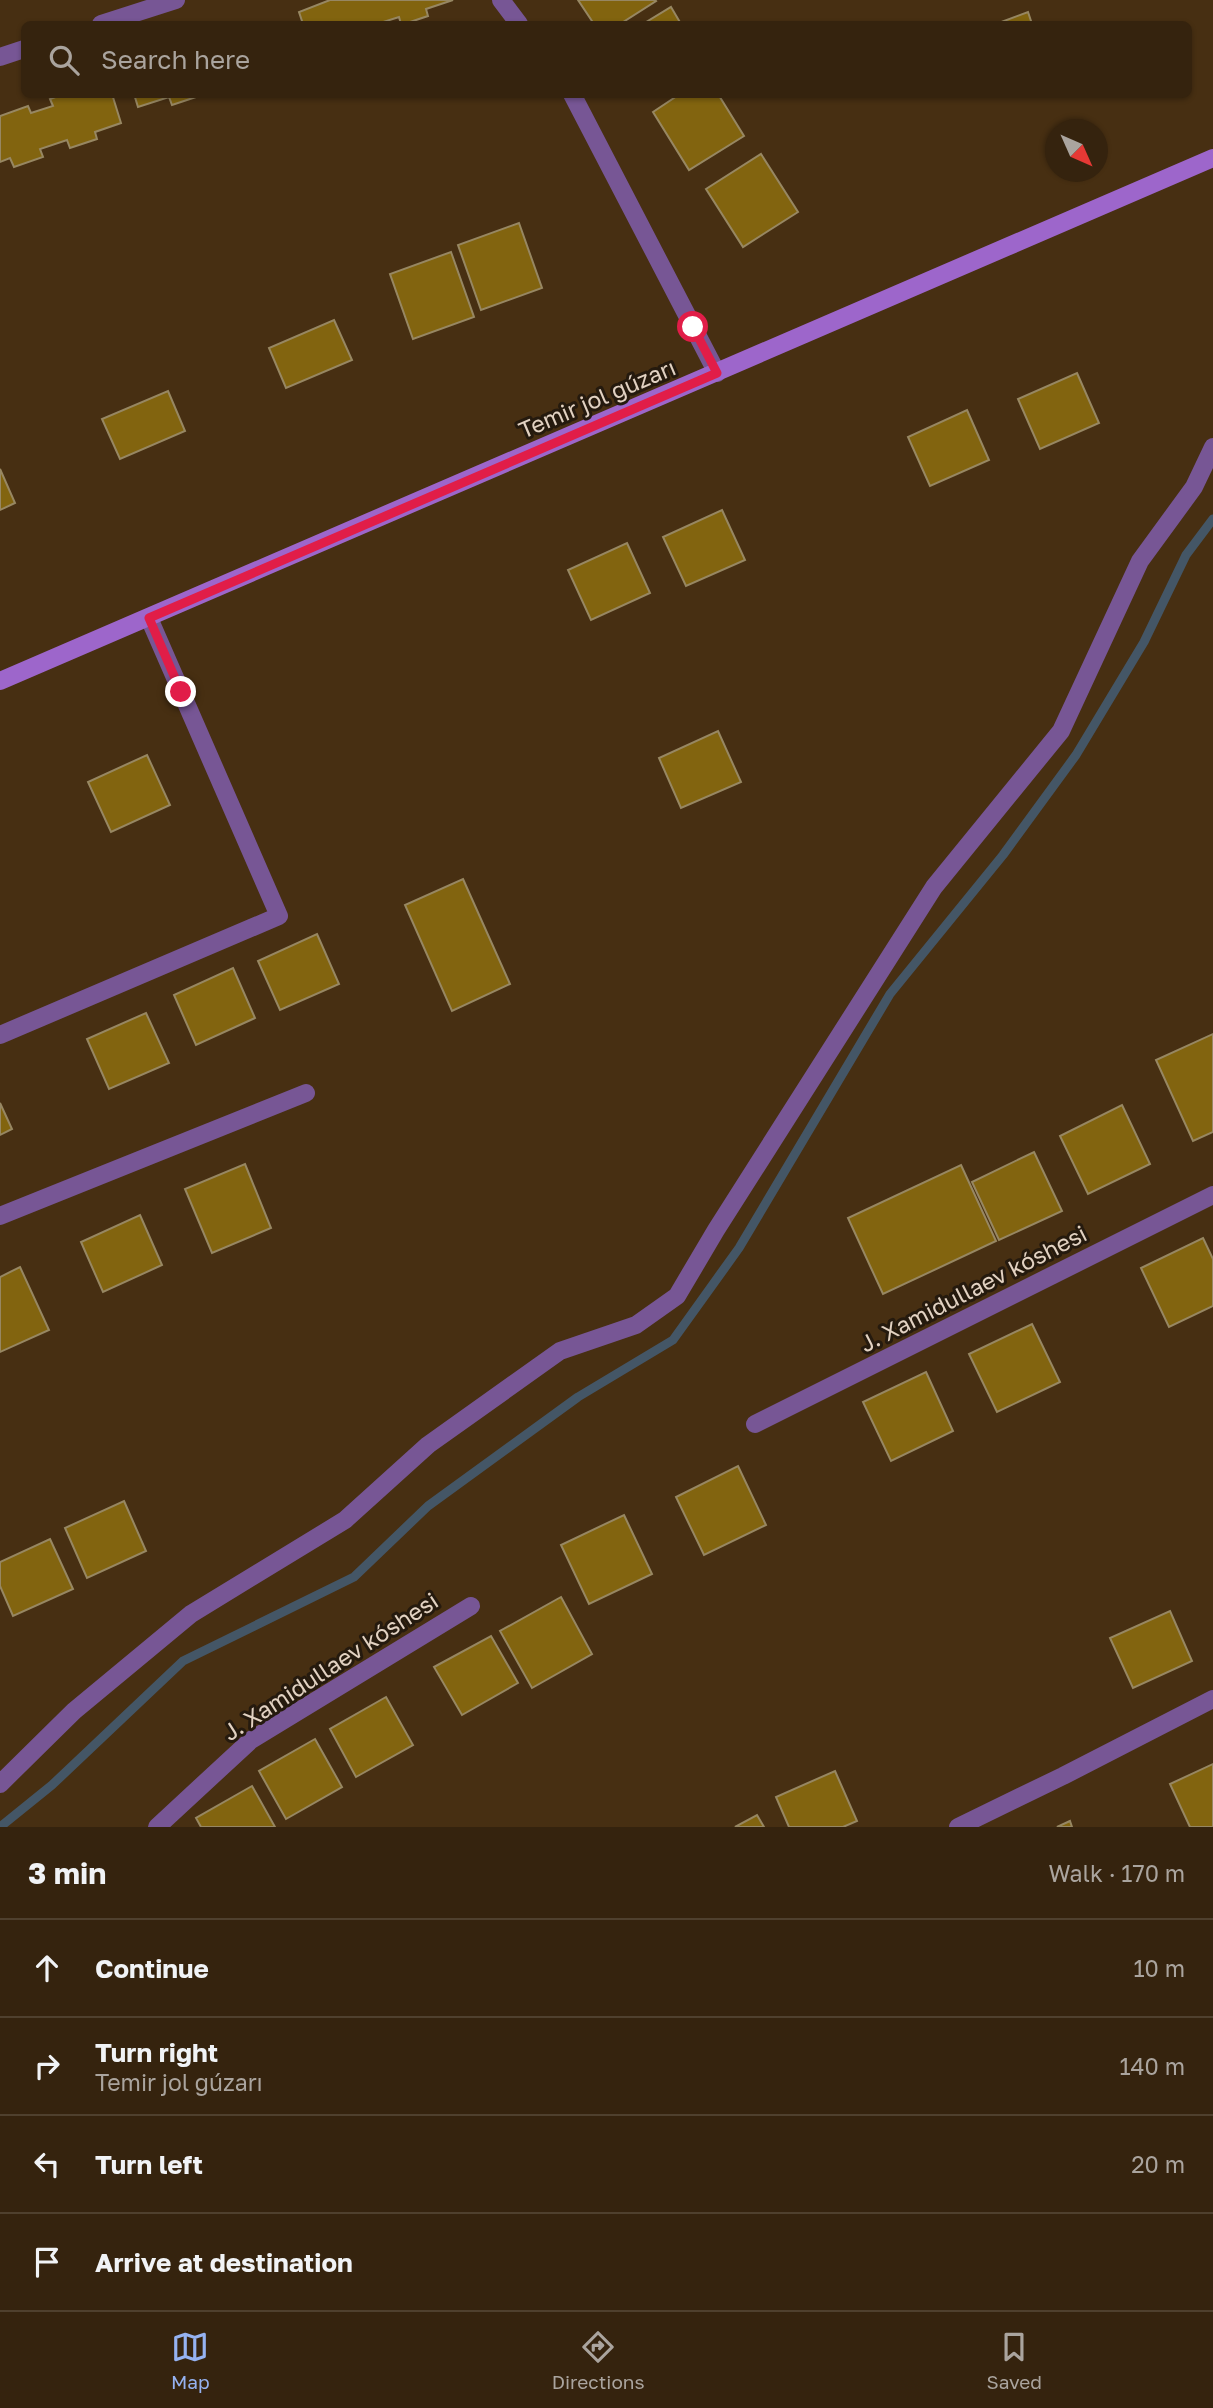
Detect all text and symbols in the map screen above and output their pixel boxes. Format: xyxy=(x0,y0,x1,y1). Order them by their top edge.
search box xyxy=(21,21,1192,98)
icon: search xyxy=(45,41,83,79)
text: Search here xyxy=(101,44,250,75)
north arrow xyxy=(1045,119,1108,182)
route start xyxy=(677,311,708,342)
street label: Temir jol gúzarı xyxy=(514,352,680,444)
route end xyxy=(165,676,196,707)
street label: J. Xamidullaev kóshesi xyxy=(855,1219,1091,1357)
street label: J. Xamidullaev kóshesi xyxy=(217,1586,443,1746)
text: 3 min xyxy=(28,1855,106,1891)
text: Walk · 170 m xyxy=(1048,1859,1185,1887)
icon: ahead xyxy=(28,1949,66,1987)
text: Continue xyxy=(95,1953,209,1984)
text: 10 m xyxy=(1133,1954,1185,1982)
text: Turn right xyxy=(95,2037,218,2068)
icon: right xyxy=(28,2047,66,2085)
text: 140 m xyxy=(1119,2052,1185,2080)
text: Temir jol gúzarı xyxy=(95,2068,263,2096)
icon: left xyxy=(28,2145,66,2183)
text: Turn left xyxy=(95,2149,203,2180)
text: 20 m xyxy=(1131,2150,1185,2178)
icon: arrive xyxy=(28,2243,66,2281)
text: Arrive at destination xyxy=(95,2247,353,2278)
tab: Map xyxy=(171,2328,210,2393)
tab: Directions xyxy=(552,2328,645,2393)
tab: Saved xyxy=(987,2328,1042,2393)

